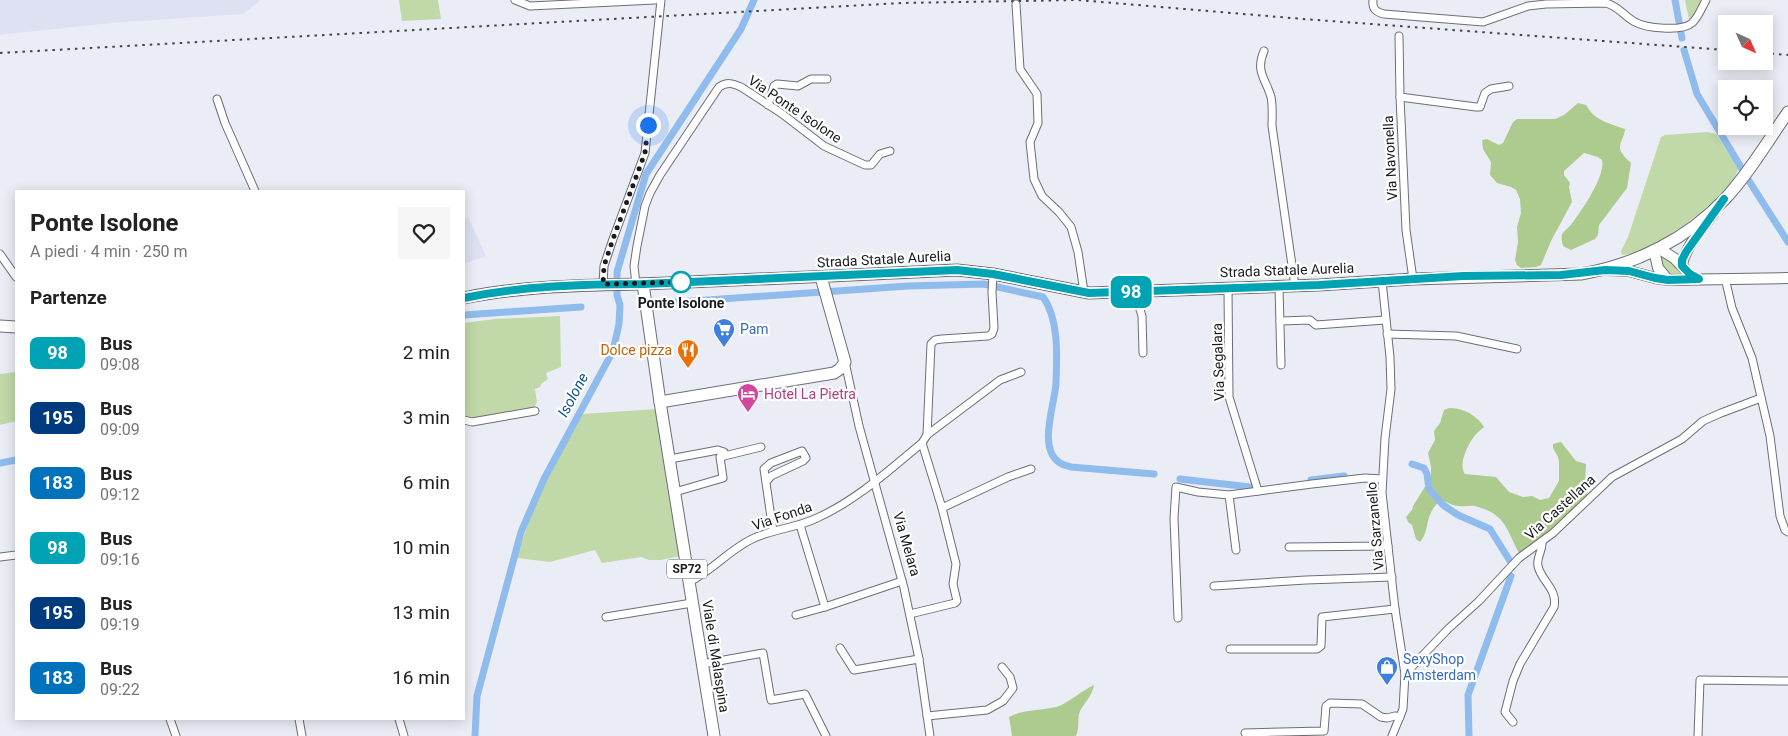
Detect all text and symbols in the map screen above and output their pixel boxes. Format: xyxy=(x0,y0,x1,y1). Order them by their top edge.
north arrow xyxy=(1718,15,1772,70)
map controls xyxy=(1718,15,1773,135)
street label: Via Ponte Isolone xyxy=(745,72,845,146)
button: locate xyxy=(1718,80,1773,135)
your location xyxy=(636,113,661,138)
street label: Via Navonella xyxy=(1380,115,1400,201)
button: heart xyxy=(398,207,450,259)
text: Ponte Isolone xyxy=(30,209,179,237)
text: A piedi · 4 min · 250 m xyxy=(30,242,188,261)
street label: Strada Statale Aurelia xyxy=(817,247,951,271)
street label: Strada Statale Aurelia xyxy=(1220,260,1354,280)
marker: Ponte Isolone xyxy=(670,271,692,293)
line badge: 98 xyxy=(1108,276,1154,308)
text: 98 xyxy=(1121,281,1141,302)
text: Partenze xyxy=(30,286,107,309)
place label: Ponte Isolone xyxy=(638,295,725,311)
supermarket icon: Pam xyxy=(712,317,736,348)
place label: Pam xyxy=(740,321,769,337)
street label: Via Segalara xyxy=(1209,323,1227,401)
text: Bus xyxy=(100,332,133,355)
restaurant icon: Dolce pizza xyxy=(676,338,700,369)
text: 2 min xyxy=(403,341,450,364)
text: 98 xyxy=(47,342,68,363)
place label: Dolce pizza xyxy=(600,342,672,358)
text: 09:08 xyxy=(100,355,140,374)
water label: Isolone xyxy=(554,370,592,420)
hotel icon: Hotel La Pietra xyxy=(736,382,760,413)
place label: Hotel La Pietra xyxy=(764,386,856,402)
text: Bus xyxy=(100,397,133,420)
text: 3 min xyxy=(403,406,450,429)
text: 195 xyxy=(42,407,73,428)
text: 09:09 xyxy=(100,420,140,439)
text: Bus xyxy=(100,462,133,485)
text: 6 min xyxy=(403,471,450,494)
street label: Via Castellana xyxy=(1522,471,1598,543)
text: 183 xyxy=(42,472,73,493)
street label: Via Sarzanello xyxy=(1363,481,1387,571)
text: 09:12 xyxy=(100,485,140,504)
street label: Via Fonda xyxy=(750,498,814,534)
street label: Via Melara xyxy=(890,510,924,578)
text: Bus xyxy=(100,527,133,550)
text: 10 min xyxy=(392,536,450,559)
text: 98 xyxy=(47,537,68,558)
text: 09:16 xyxy=(100,550,140,569)
road number: SP72 xyxy=(667,560,707,578)
text: Bus xyxy=(100,592,133,615)
street label: Viale di Malaspina xyxy=(699,599,733,713)
text: 13 min xyxy=(392,601,450,624)
text: 195 xyxy=(42,602,73,623)
text: 09:19 xyxy=(100,615,140,634)
place label: SexyShop Amsterdam xyxy=(1403,651,1476,683)
shop icon: SexyShop Amsterdam xyxy=(1375,655,1399,686)
text: Bus xyxy=(100,657,133,680)
text: 16 min xyxy=(392,666,450,689)
text: 183 xyxy=(42,667,73,688)
text: 09:22 xyxy=(100,680,140,699)

